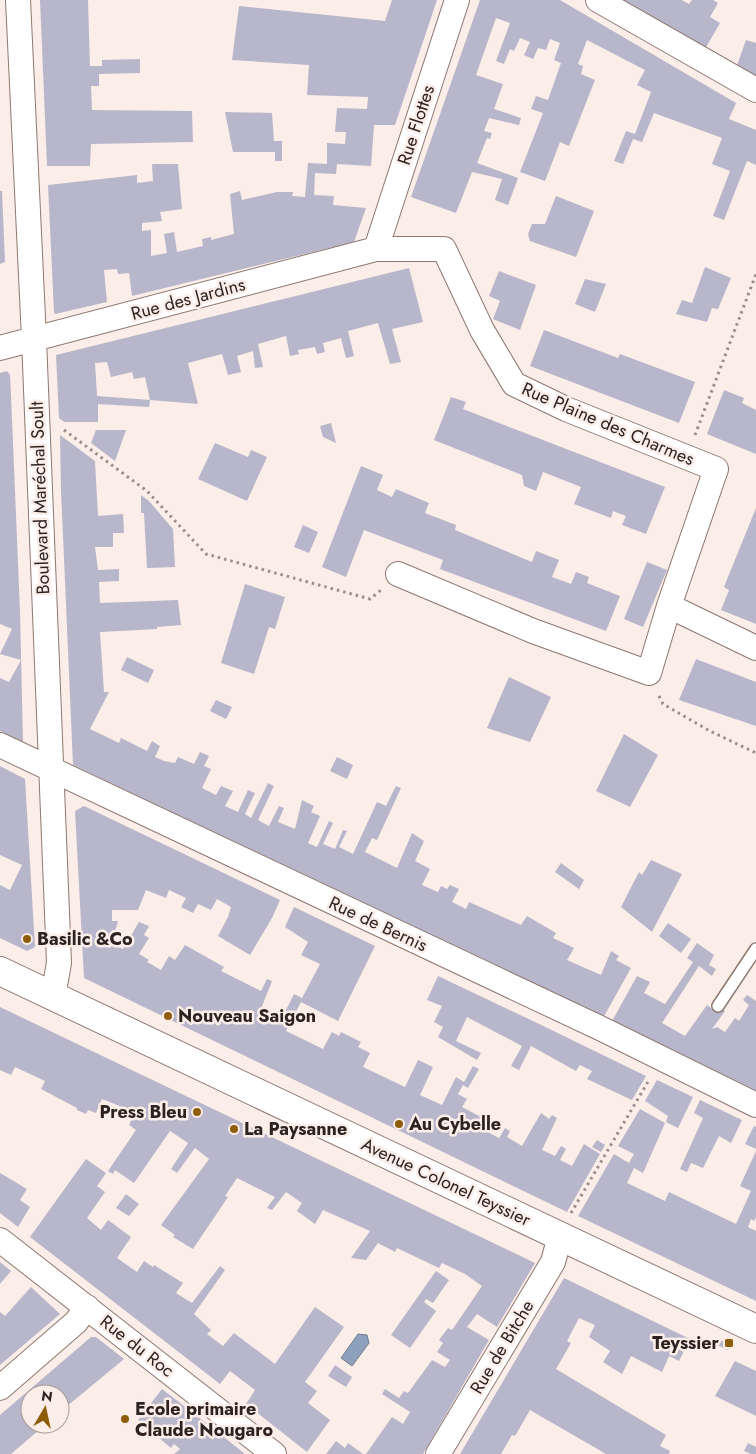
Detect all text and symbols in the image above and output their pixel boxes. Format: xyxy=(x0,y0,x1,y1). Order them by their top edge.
street label: Rue Flottes xyxy=(391,82,441,168)
street label: Rue des Jardins xyxy=(128,271,248,327)
street label: Rue Plaine des Charmes xyxy=(518,376,698,472)
street label: Boulevard Maréchal Soult xyxy=(24,400,56,595)
street label: Rue de Bernis xyxy=(324,890,432,958)
place label: Basilic &Co xyxy=(37,926,133,952)
marker: Basilic &Co xyxy=(21,933,33,945)
place label: Nouveau Saigon xyxy=(178,1003,316,1029)
marker: Nouveau Saigon xyxy=(162,1010,174,1022)
place label: Press Bleu xyxy=(99,1099,187,1125)
marker: Press Bleu xyxy=(191,1106,203,1118)
place label: Au Cybelle xyxy=(408,1111,501,1137)
place label: La Paysanne xyxy=(244,1116,347,1142)
marker: Au Cybelle xyxy=(393,1118,405,1130)
marker: La Paysanne xyxy=(228,1123,240,1135)
street label: Avenue Colonel Teyssier xyxy=(357,1131,536,1233)
street label: Rue de Bitche xyxy=(464,1295,540,1399)
street label: Rue du Roc xyxy=(94,1309,180,1383)
place label: Teyssier xyxy=(652,1330,720,1356)
marker: Teyssier xyxy=(723,1337,735,1349)
north arrow xyxy=(20,1384,70,1434)
text: N xyxy=(40,1385,54,1407)
place label: Ecole primaire Claude Nougaro xyxy=(135,1396,273,1443)
marker: Ecole primaire Claude Nougaro xyxy=(119,1413,131,1425)

